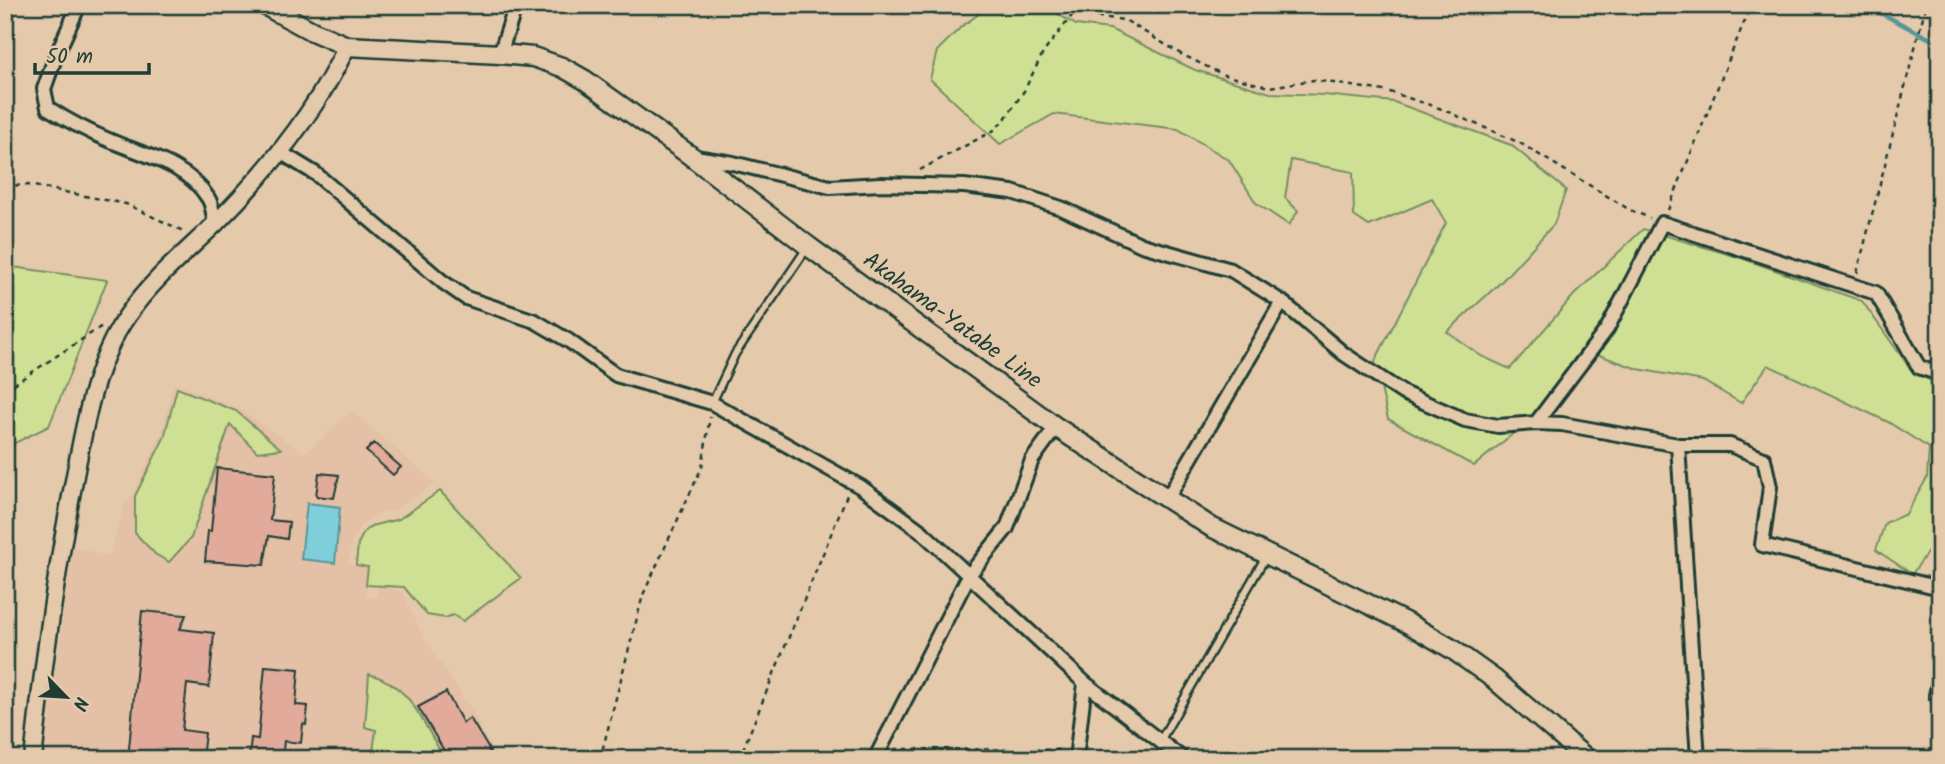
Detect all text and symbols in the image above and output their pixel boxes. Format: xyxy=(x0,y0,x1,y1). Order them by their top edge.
scale bar xyxy=(35,32,149,76)
text: 50 m xyxy=(46,41,93,74)
street label: Akahama-Yatabe Line xyxy=(855,243,1049,399)
north arrow xyxy=(32,662,102,732)
text: N xyxy=(63,692,96,715)

